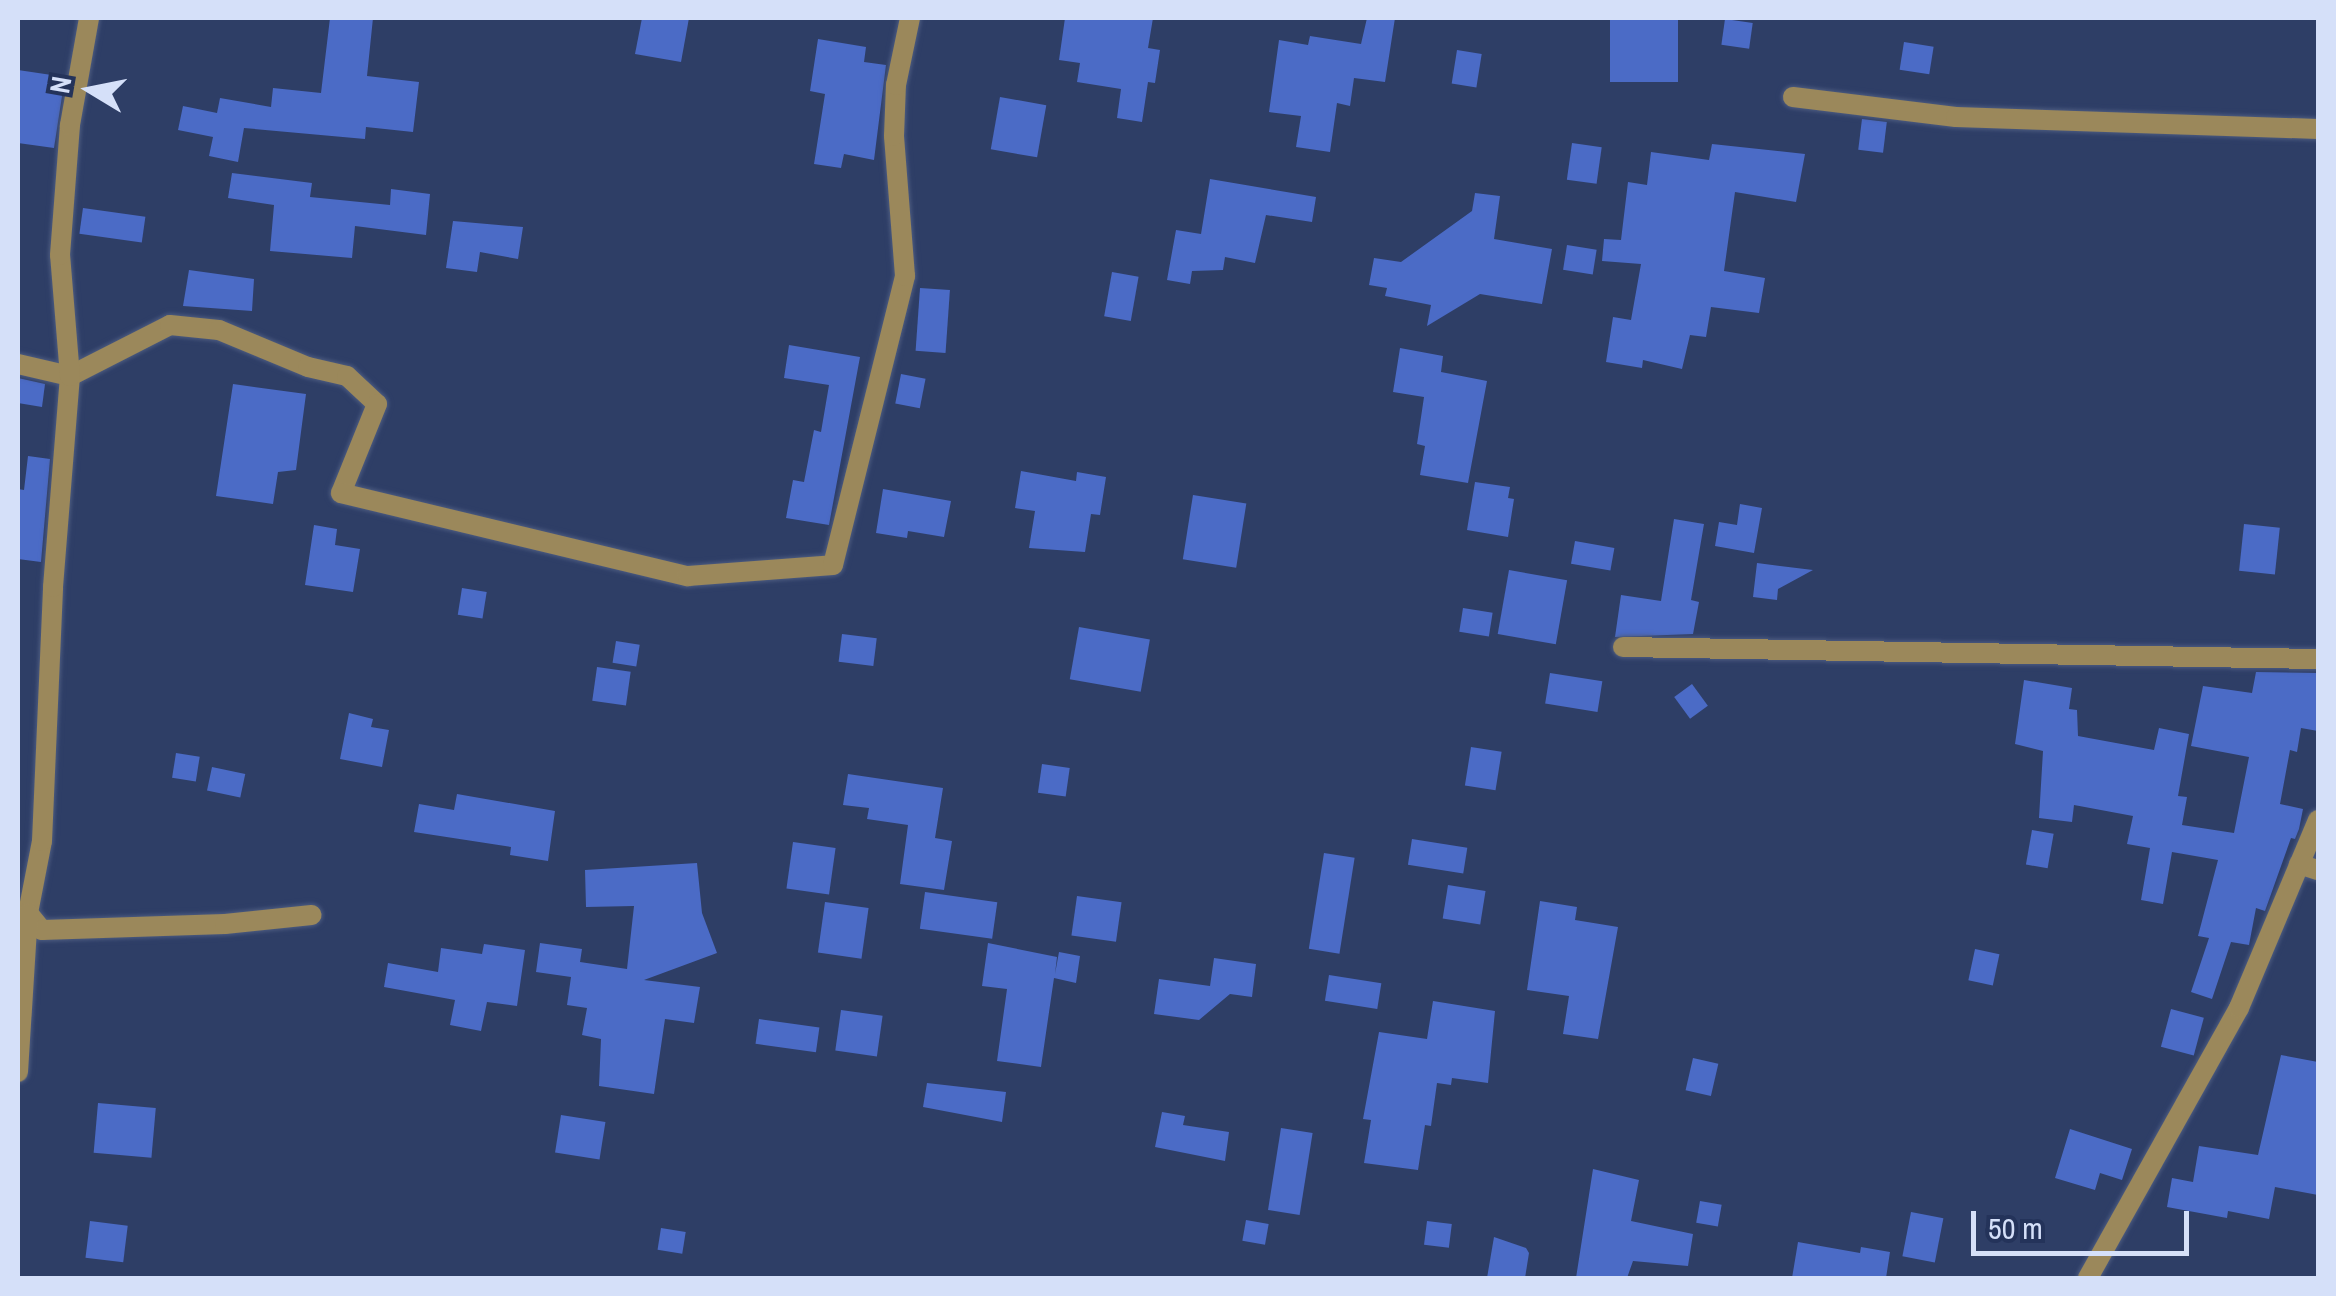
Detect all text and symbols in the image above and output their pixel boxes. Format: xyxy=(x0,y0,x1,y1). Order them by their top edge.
north arrow xyxy=(40,40,140,140)
text: N xyxy=(40,73,81,96)
scale bar xyxy=(1976,1191,2194,1253)
text: 50 m xyxy=(1988,1208,2043,1248)

